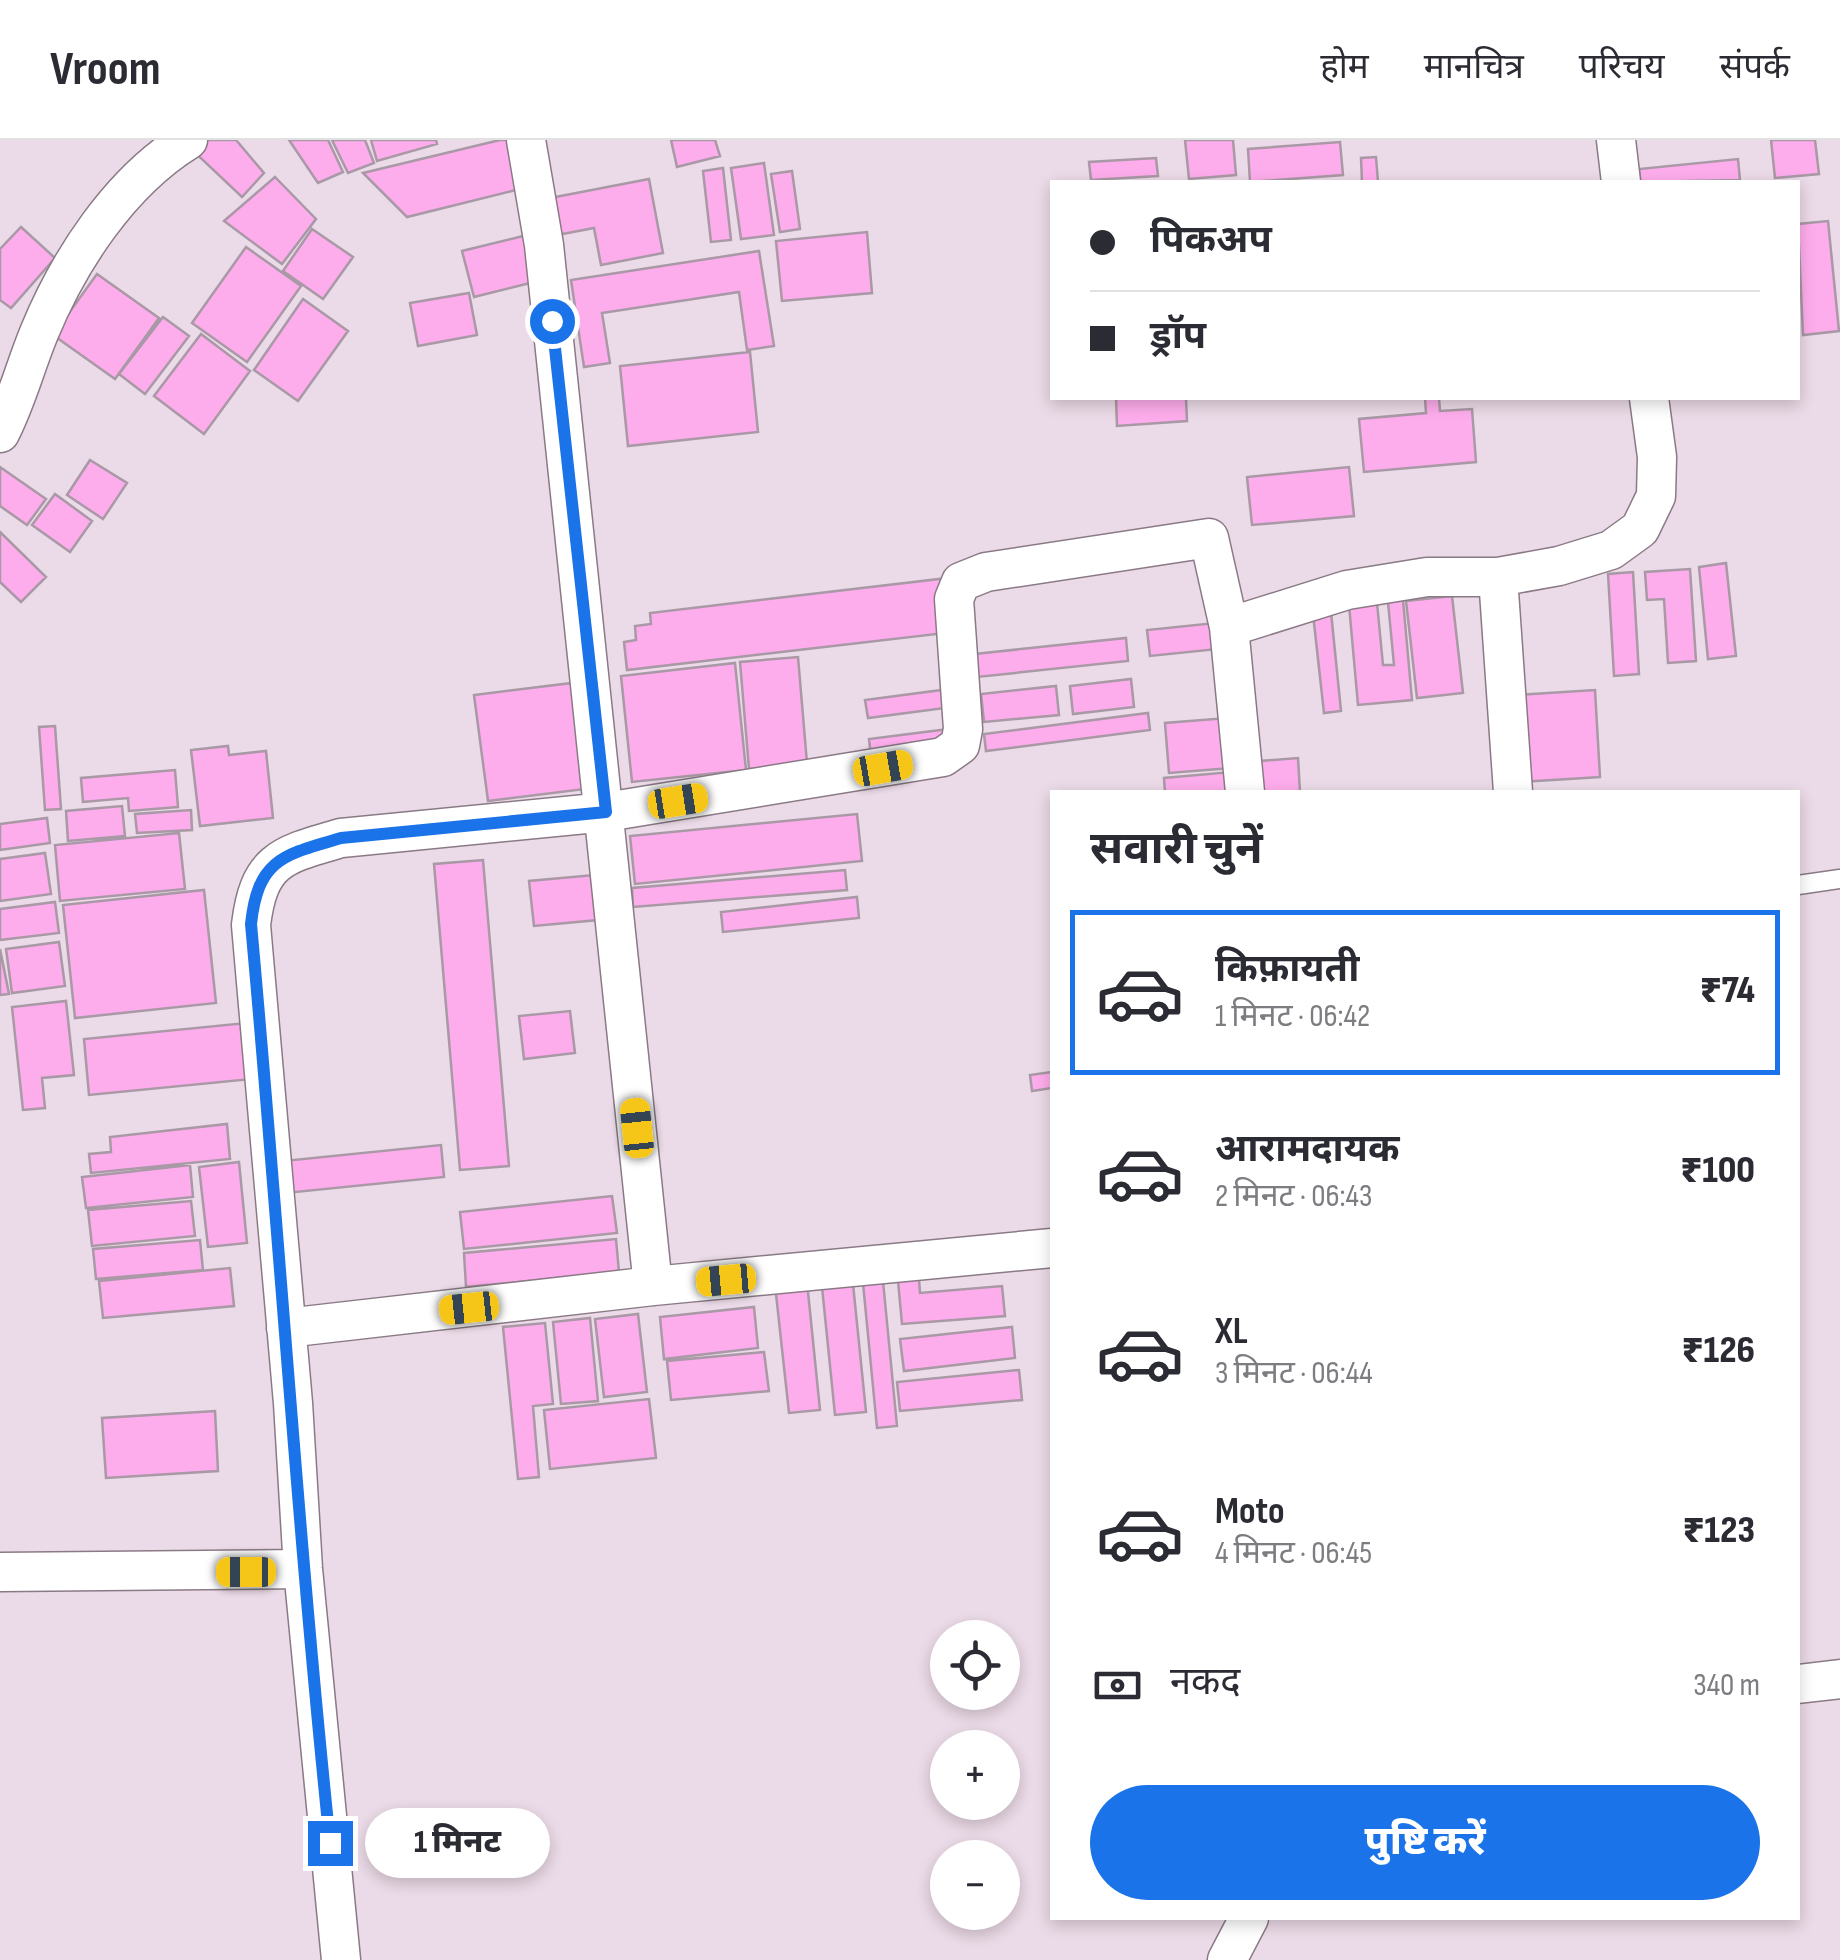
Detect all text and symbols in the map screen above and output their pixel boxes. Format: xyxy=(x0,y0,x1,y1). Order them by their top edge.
text: Vroom xyxy=(50,41,161,98)
text: होम xyxy=(1320,46,1369,89)
text: मानचित्र xyxy=(1424,46,1524,89)
text: परिचय xyxy=(1579,46,1665,89)
text: संपर्क xyxy=(1720,46,1790,89)
text: पिकअप xyxy=(1150,218,1272,263)
route start xyxy=(530,299,575,344)
text: ड्रॉप xyxy=(1150,314,1206,359)
car xyxy=(851,748,915,788)
car xyxy=(646,781,710,821)
text: सवारी चुनें xyxy=(1090,822,1263,877)
text: किफ़ायती xyxy=(1215,947,1359,992)
icon: car xyxy=(1095,948,1185,1038)
text: ₹74 xyxy=(1700,968,1755,1013)
text: 1 मिनट · 06:42 xyxy=(1215,997,1370,1036)
car xyxy=(619,1097,655,1159)
text: आरामदायक xyxy=(1215,1127,1399,1172)
icon: car xyxy=(1095,1128,1185,1218)
text: ₹100 xyxy=(1680,1148,1755,1193)
text: 2 मिनट · 06:43 xyxy=(1215,1177,1372,1216)
car xyxy=(695,1262,757,1298)
car xyxy=(438,1290,500,1326)
icon: car xyxy=(1095,1308,1185,1398)
text: XL xyxy=(1215,1309,1248,1354)
text: ₹126 xyxy=(1681,1328,1755,1373)
text: 3 मिनट · 06:44 xyxy=(1215,1354,1373,1393)
icon: car xyxy=(1095,1488,1185,1578)
text: Moto xyxy=(1215,1489,1285,1534)
text: ₹123 xyxy=(1682,1508,1755,1553)
text: 4 मिनट · 06:45 xyxy=(1215,1534,1372,1573)
car xyxy=(216,1557,276,1587)
map controls xyxy=(930,1620,1020,1930)
button: locate xyxy=(930,1620,1020,1710)
icon: cash xyxy=(1090,1658,1145,1713)
text: नकद xyxy=(1170,1660,1240,1705)
text: 340 m xyxy=(1693,1666,1760,1705)
button: + xyxy=(930,1730,1020,1820)
button: पुष्टि करें xyxy=(1090,1785,1760,1900)
callout: 1 मिनट xyxy=(365,1808,550,1878)
route end xyxy=(308,1821,353,1866)
text: 1 मिनट xyxy=(414,1823,501,1862)
button: − xyxy=(930,1840,1020,1930)

